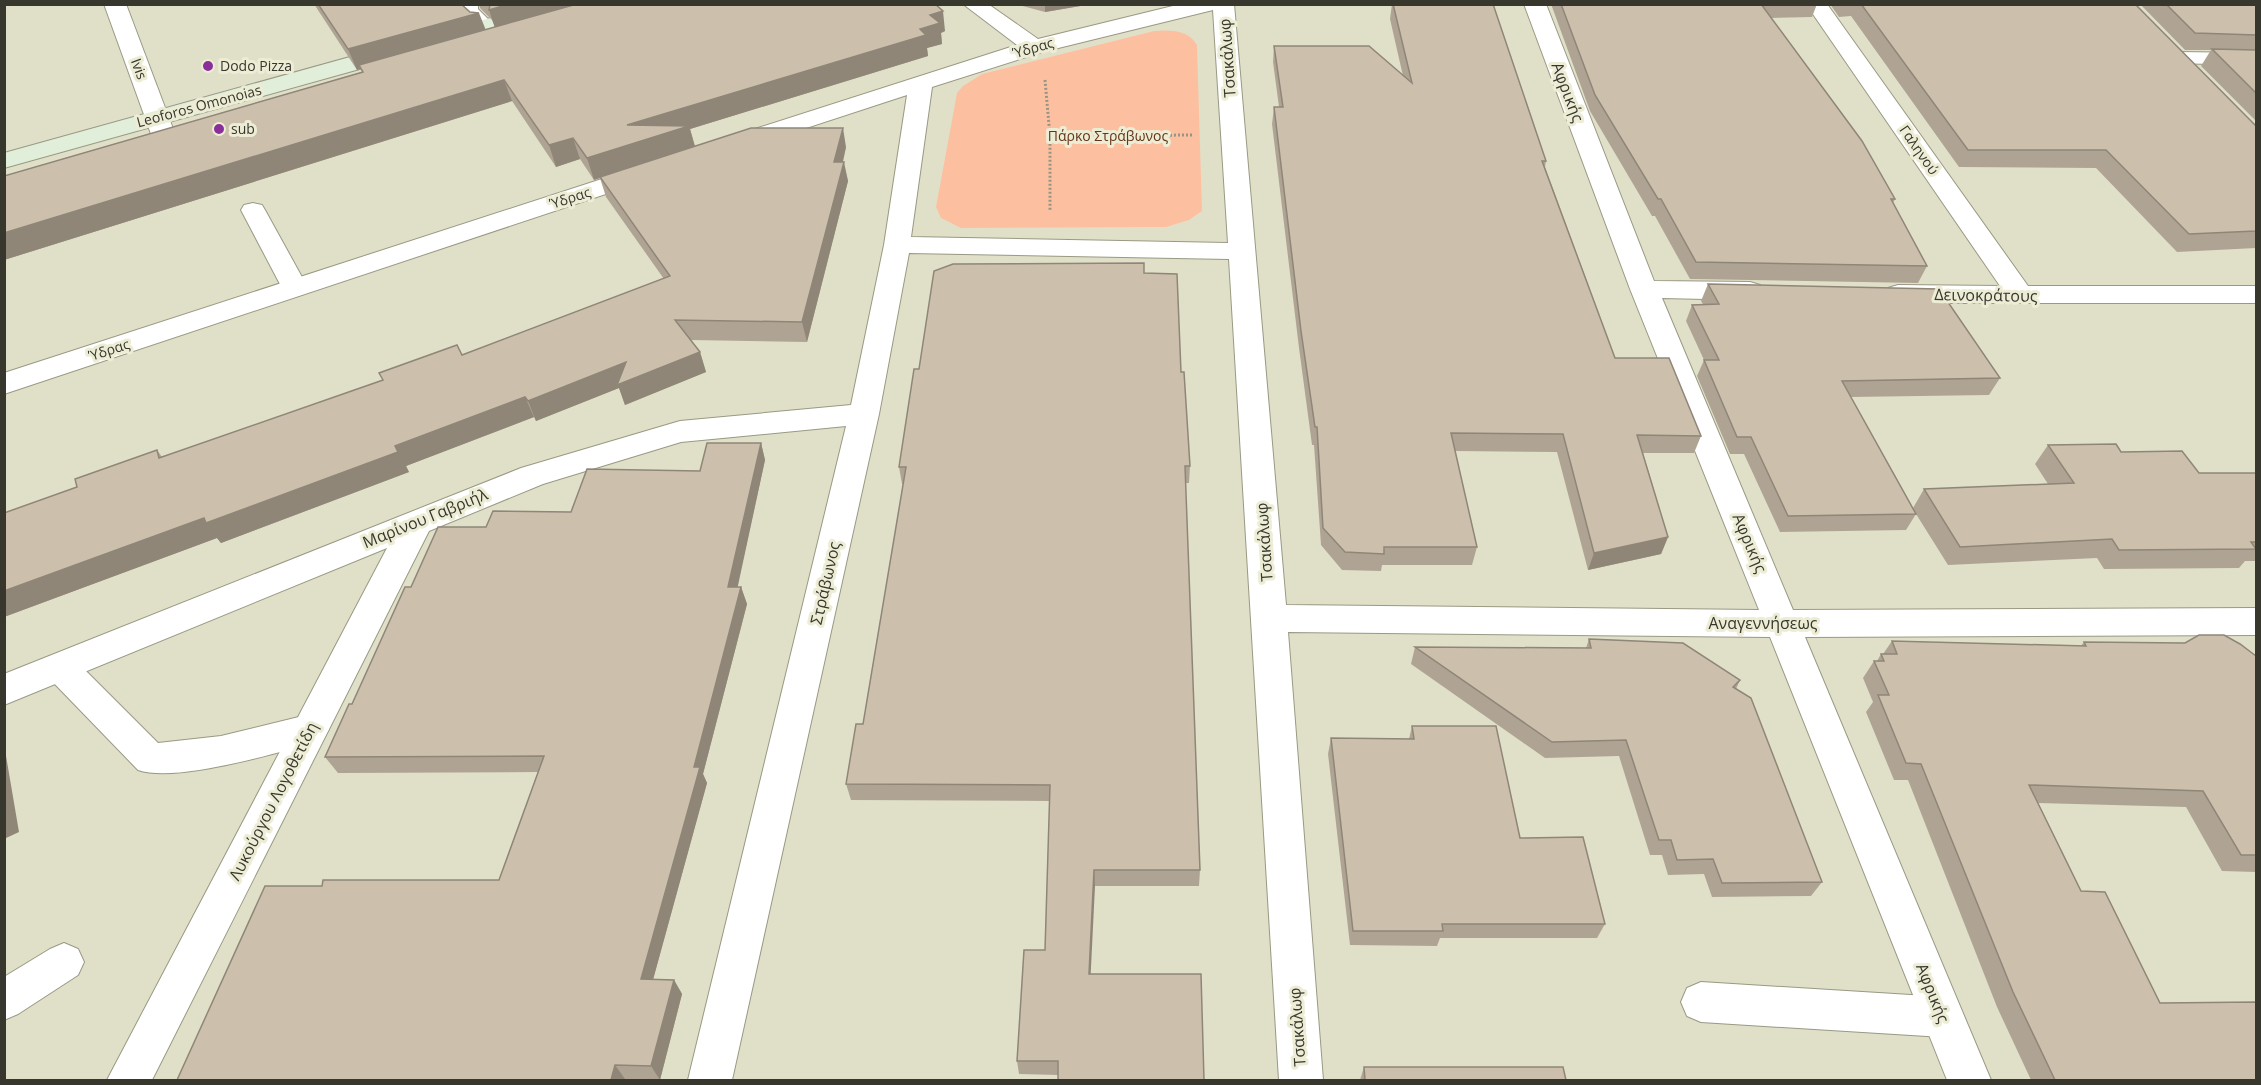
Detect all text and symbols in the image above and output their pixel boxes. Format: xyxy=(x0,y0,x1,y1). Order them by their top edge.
street label: Τσακάλωφ xyxy=(1213,18,1241,98)
street label: Ύδρας xyxy=(1009,33,1056,63)
street label: Ivis xyxy=(127,56,152,82)
place label: Dodo Pizza xyxy=(220,56,292,75)
marker: Dodo Pizza xyxy=(201,59,215,73)
street label: Αφρικής xyxy=(1547,59,1590,125)
street label: Leoforos Omonoias xyxy=(134,80,264,131)
place label: sub xyxy=(231,119,255,138)
street label: Γαληνού xyxy=(1895,121,1943,178)
marker: sub xyxy=(212,122,226,136)
park label: Πάρκο Στράβωνος xyxy=(1048,126,1168,145)
street label: Ύδρας xyxy=(546,182,593,213)
street label: Δεινοκράτους xyxy=(1934,283,2038,307)
street label: Ύδρας xyxy=(85,334,132,365)
street label: Μαρίνου Γαβριήλ xyxy=(359,483,491,553)
street label: Τσακάλωφ xyxy=(1250,502,1278,582)
street label: Αφρικής xyxy=(1728,510,1772,576)
street label: Στράβωνος xyxy=(805,539,845,627)
street label: Αναγεννήσεως xyxy=(1708,612,1818,634)
street label: Λυκούργου Λογοθετίδη xyxy=(223,718,323,884)
street label: Αφρικής xyxy=(1911,960,1955,1026)
street label: Τσακάλωφ xyxy=(1283,987,1311,1067)

